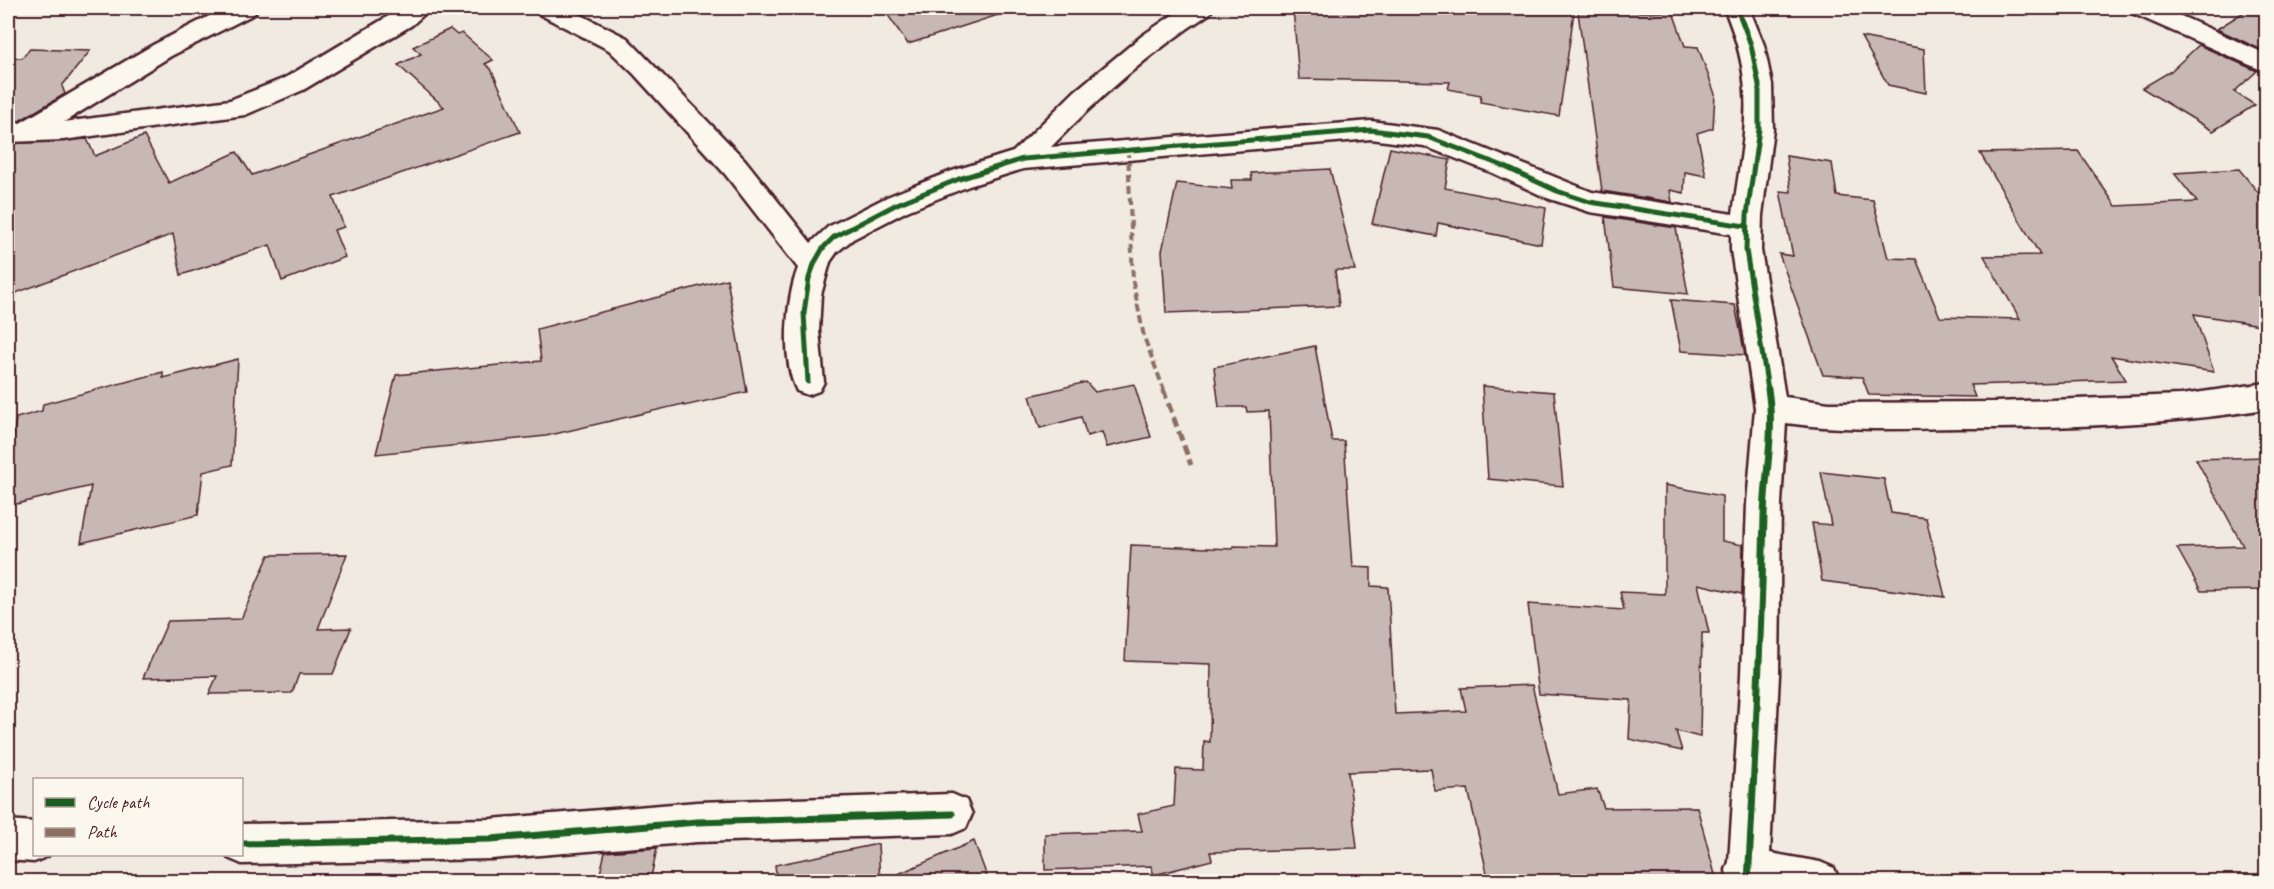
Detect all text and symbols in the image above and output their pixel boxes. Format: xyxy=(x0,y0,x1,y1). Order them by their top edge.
legend xyxy=(33,778,243,856)
text: Cycle path xyxy=(87,791,150,813)
text: Path xyxy=(87,821,117,843)

